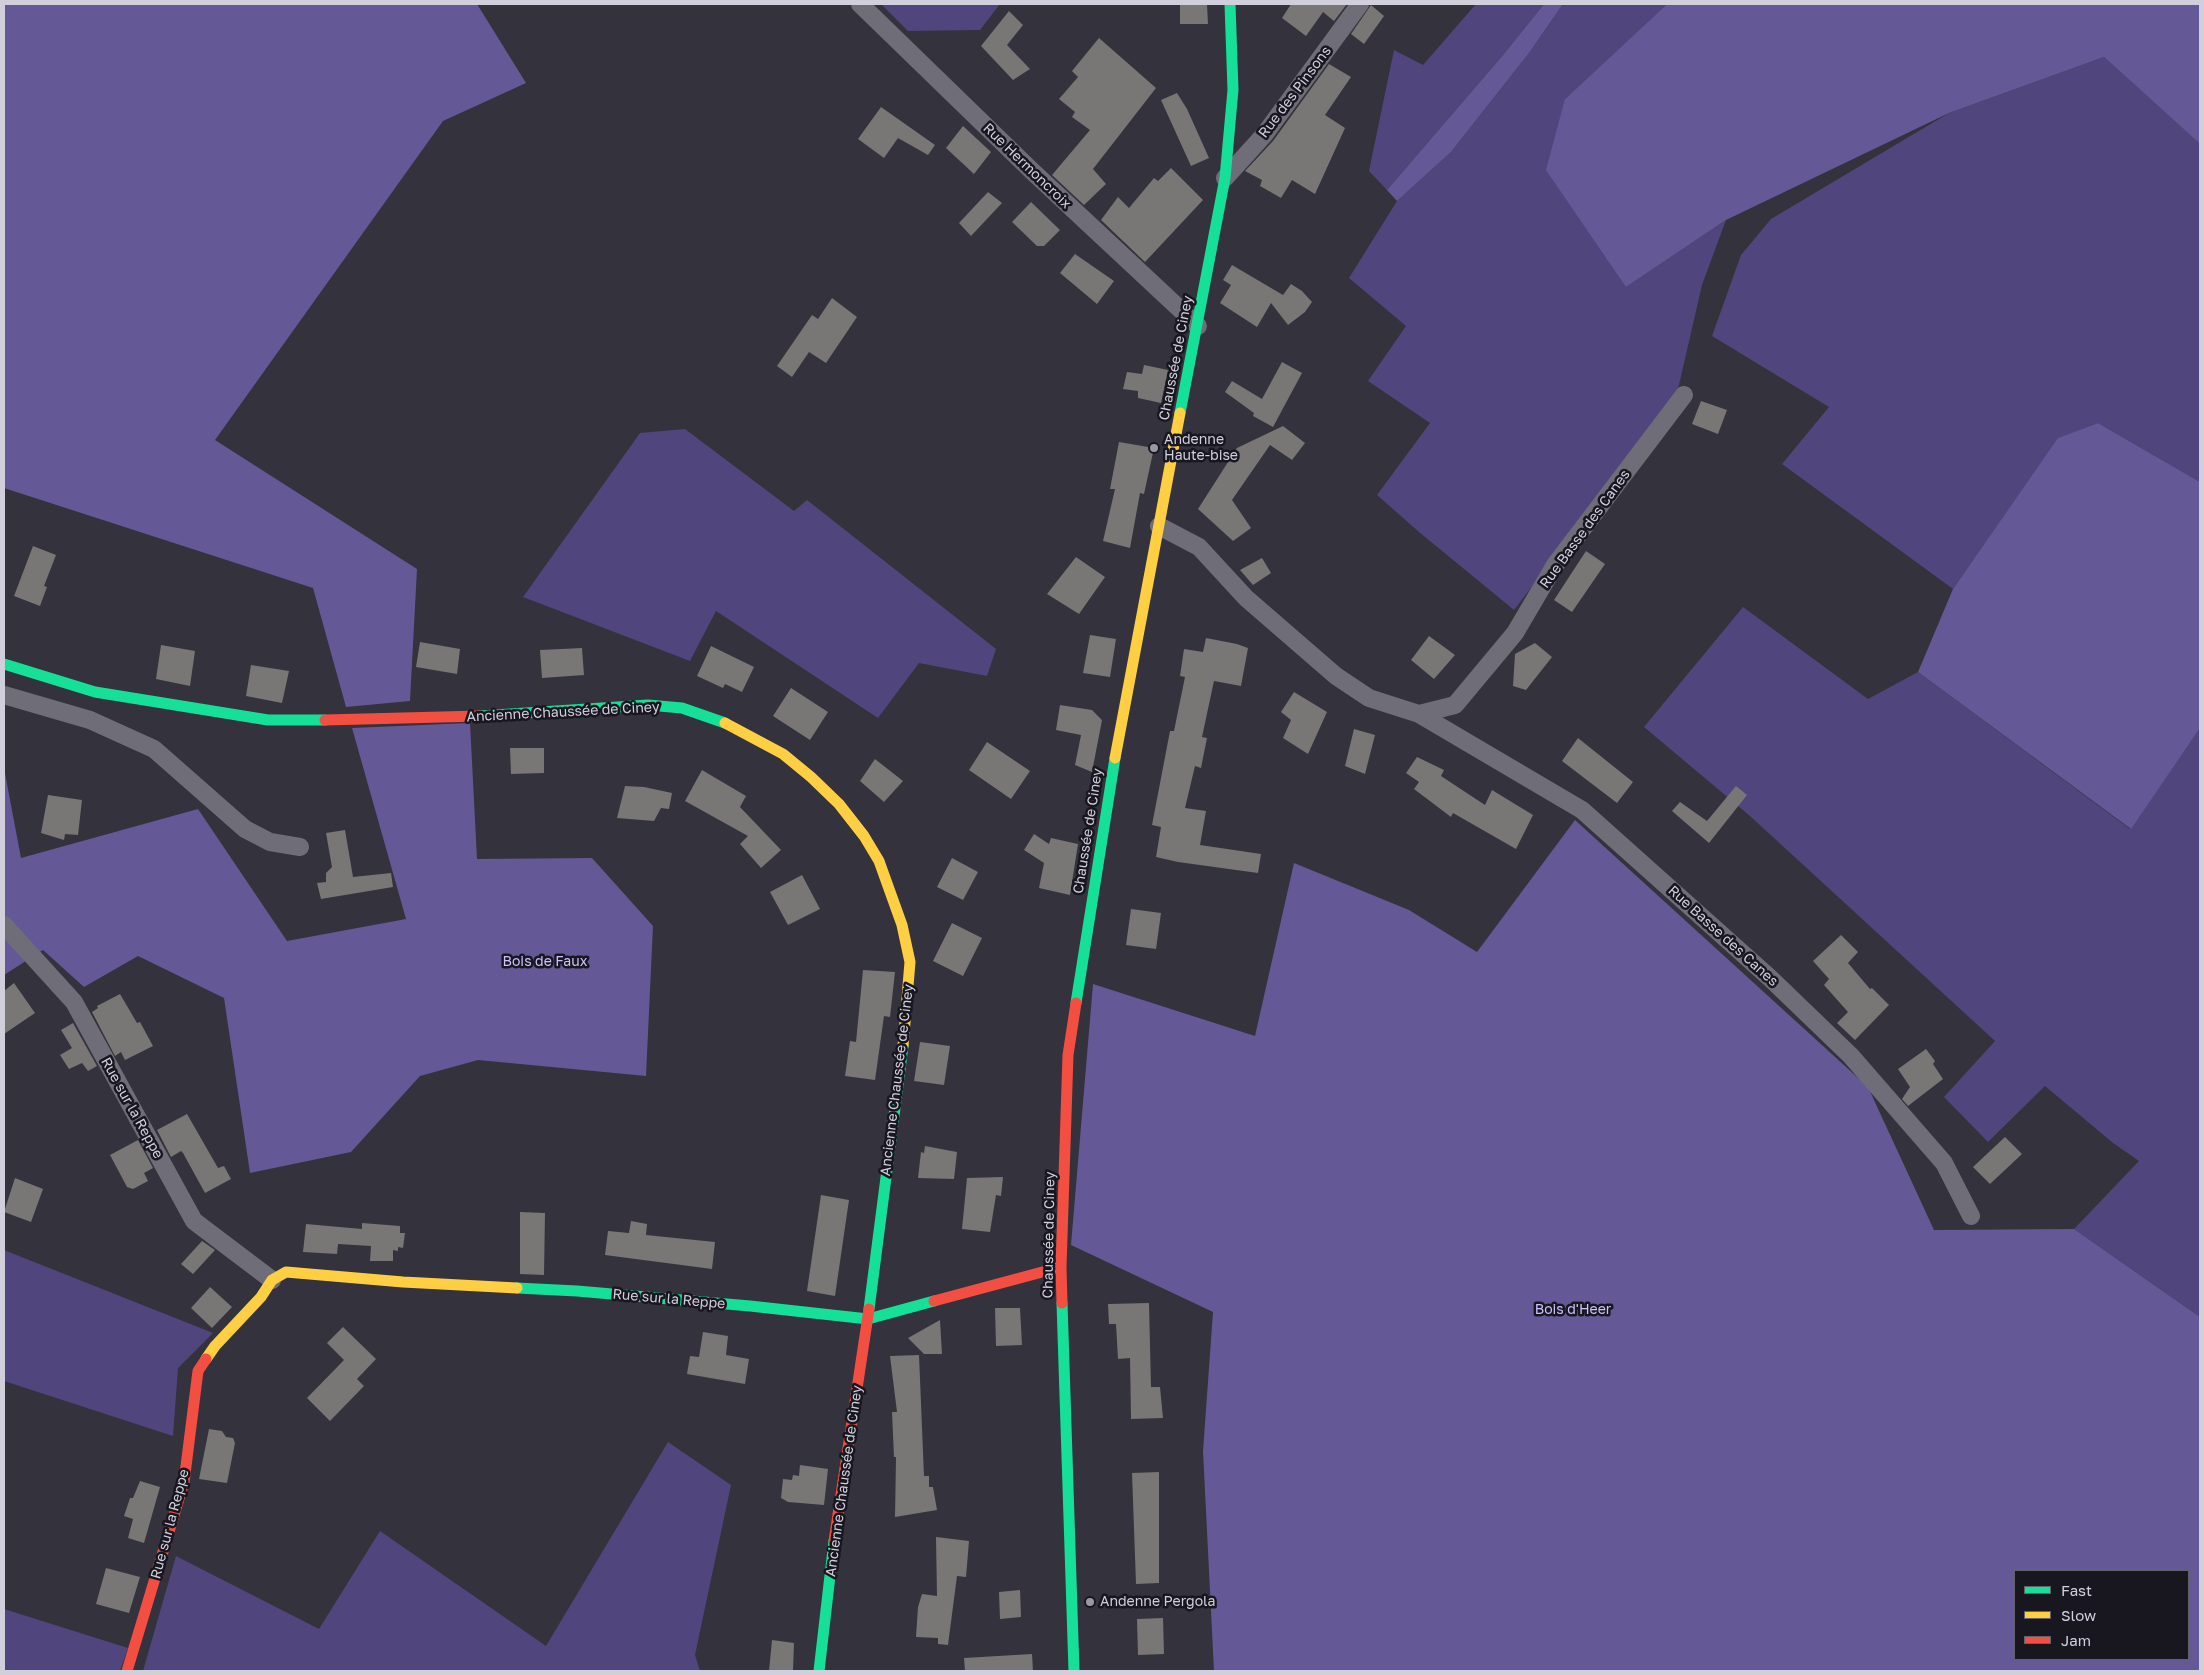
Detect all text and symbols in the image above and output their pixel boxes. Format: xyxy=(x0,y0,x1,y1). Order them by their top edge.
street label: Rue des Pinsons xyxy=(1255,43,1335,141)
street label: Rue Hermoncroix xyxy=(980,120,1074,212)
street label: Chaussée de Ciney xyxy=(1156,294,1196,422)
place label: Andenne Haute-bise xyxy=(1164,432,1238,464)
marker: Andenne Haute-bise xyxy=(1148,442,1160,454)
street label: Rue Basse des Canes xyxy=(1536,466,1634,592)
street label: Ancienne Chaussée de Ciney xyxy=(466,699,660,725)
street label: Chaussée de Ciney xyxy=(1070,767,1106,895)
street label: Rue Basse des Canes xyxy=(1665,882,1781,990)
park label: Bois de Faux xyxy=(503,954,587,970)
street label: Ancienne Chaussée de Ciney xyxy=(877,983,917,1177)
street label: Rue sur la Reppe xyxy=(97,1055,167,1161)
street label: Chaussée de Ciney xyxy=(1039,1171,1059,1299)
street label: Rue sur la Reppe xyxy=(612,1286,726,1312)
park label: Bois d'Heer xyxy=(1535,1302,1611,1318)
street label: Ancienne Chaussée de Ciney xyxy=(822,1384,866,1578)
street label: Rue sur la Reppe xyxy=(147,1467,193,1581)
legend xyxy=(2014,1570,2189,1660)
text: Fast xyxy=(2061,1581,2092,1599)
place label: Andenne Pergola xyxy=(1100,1594,1215,1610)
marker: Andenne Pergola xyxy=(1084,1596,1096,1608)
text: Slow xyxy=(2061,1606,2096,1624)
text: Jam xyxy=(2061,1631,2091,1649)

